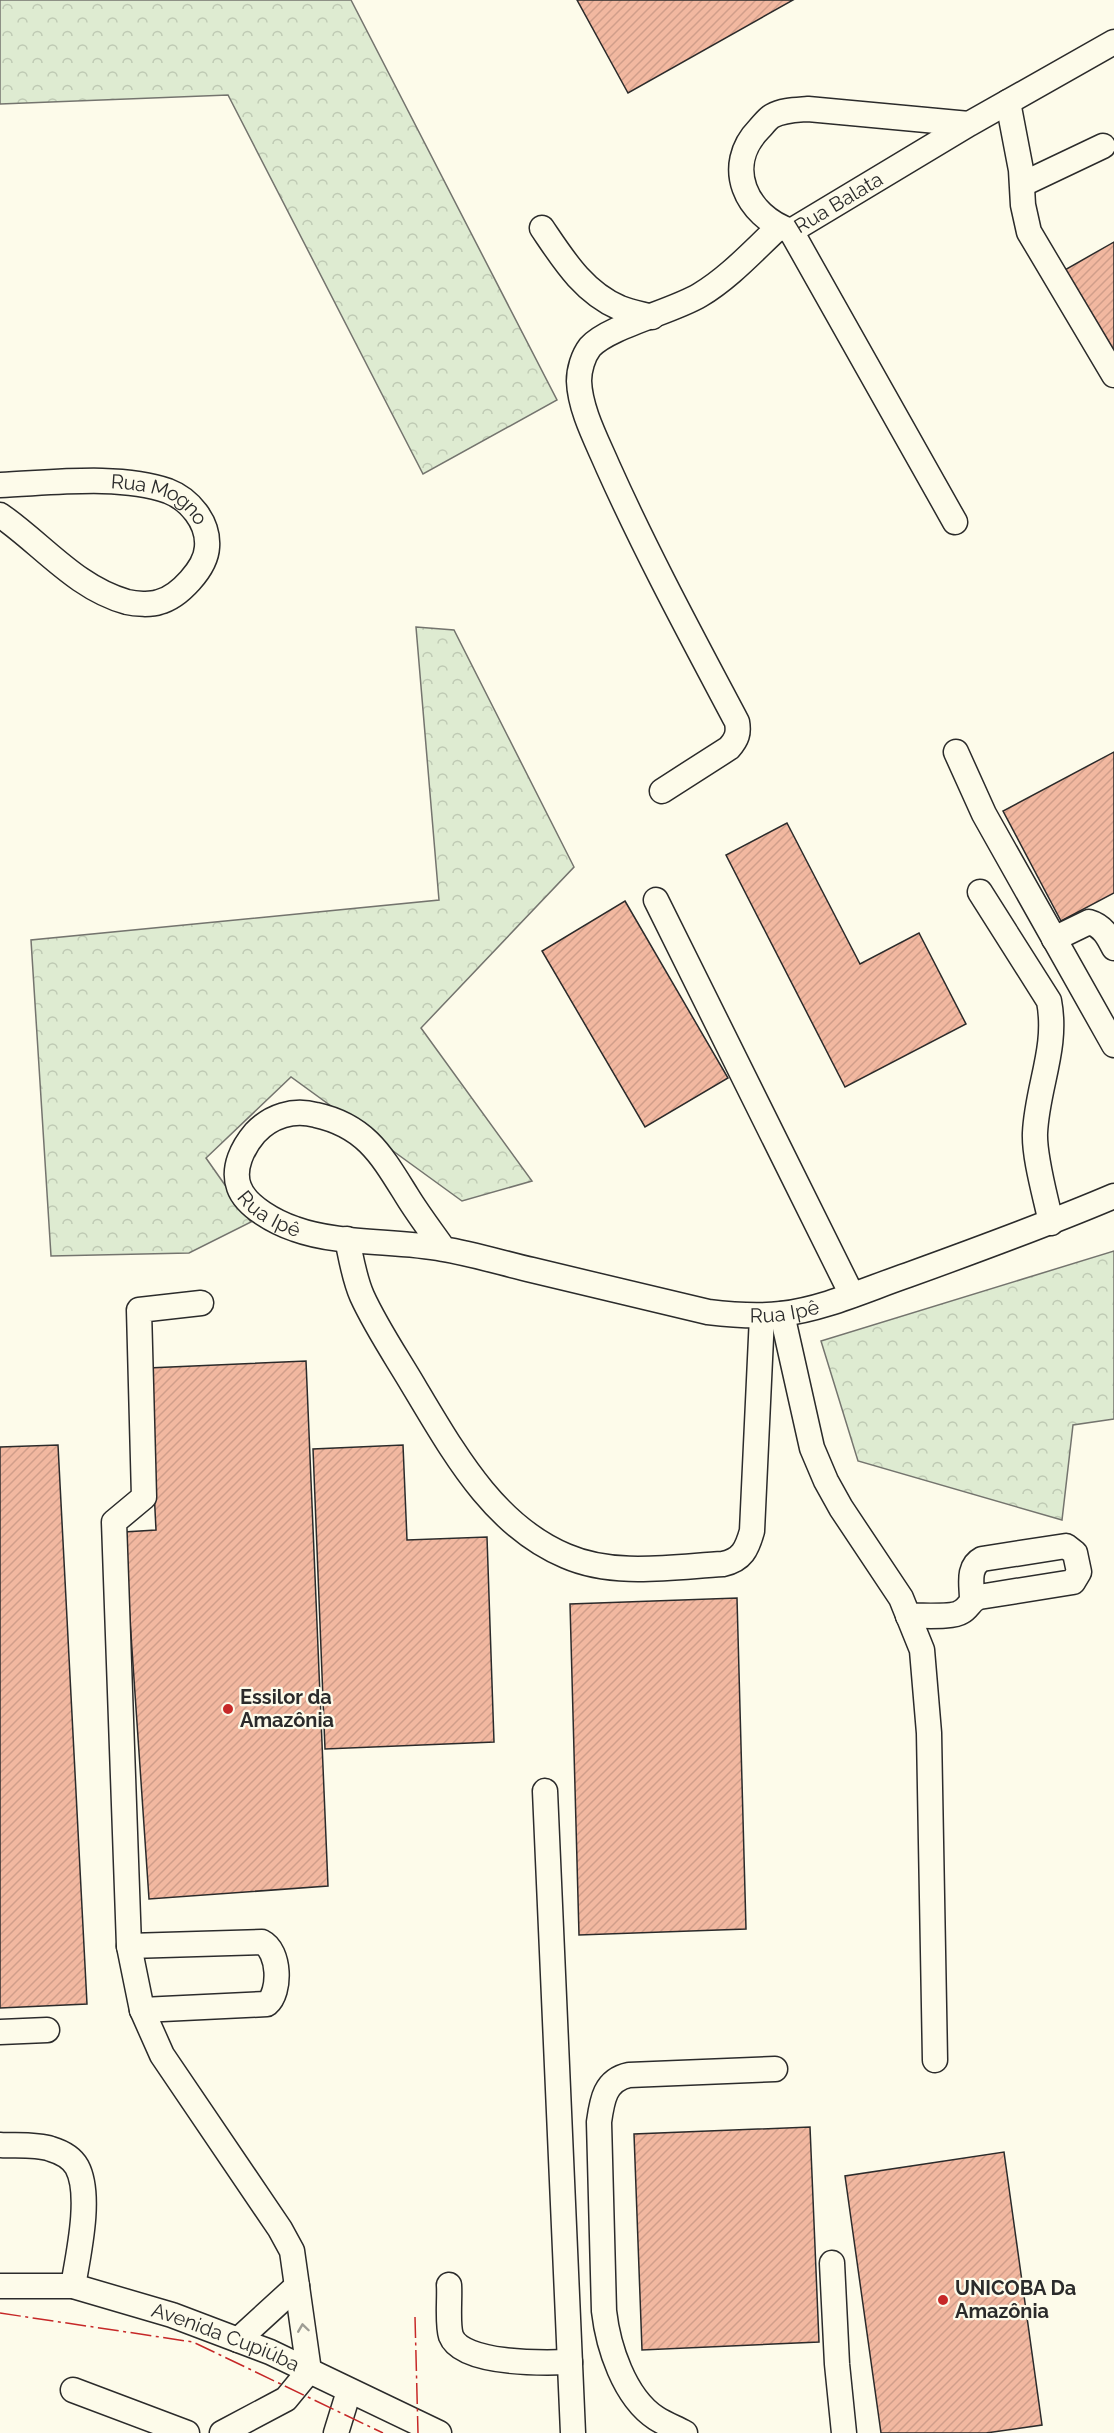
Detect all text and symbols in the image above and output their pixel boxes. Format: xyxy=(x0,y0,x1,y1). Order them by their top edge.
street label: Rua Balata xyxy=(790,167,887,238)
street label: Rua Mogno xyxy=(110,469,213,529)
street label: Rua Ipê xyxy=(232,1186,304,1242)
street label: Rua Ipê xyxy=(750,1295,822,1328)
place label: Essilor da Amazônia xyxy=(240,1685,334,1732)
marker: Essilor da Amazônia xyxy=(221,1702,235,1716)
place label: UNICOBA Da Amazônia xyxy=(955,2276,1076,2323)
marker: UNICOBA Da Amazônia xyxy=(936,2293,950,2307)
street label: Avenida Cupiúba xyxy=(149,2298,304,2376)
one-way arrow xyxy=(298,2324,310,2333)

